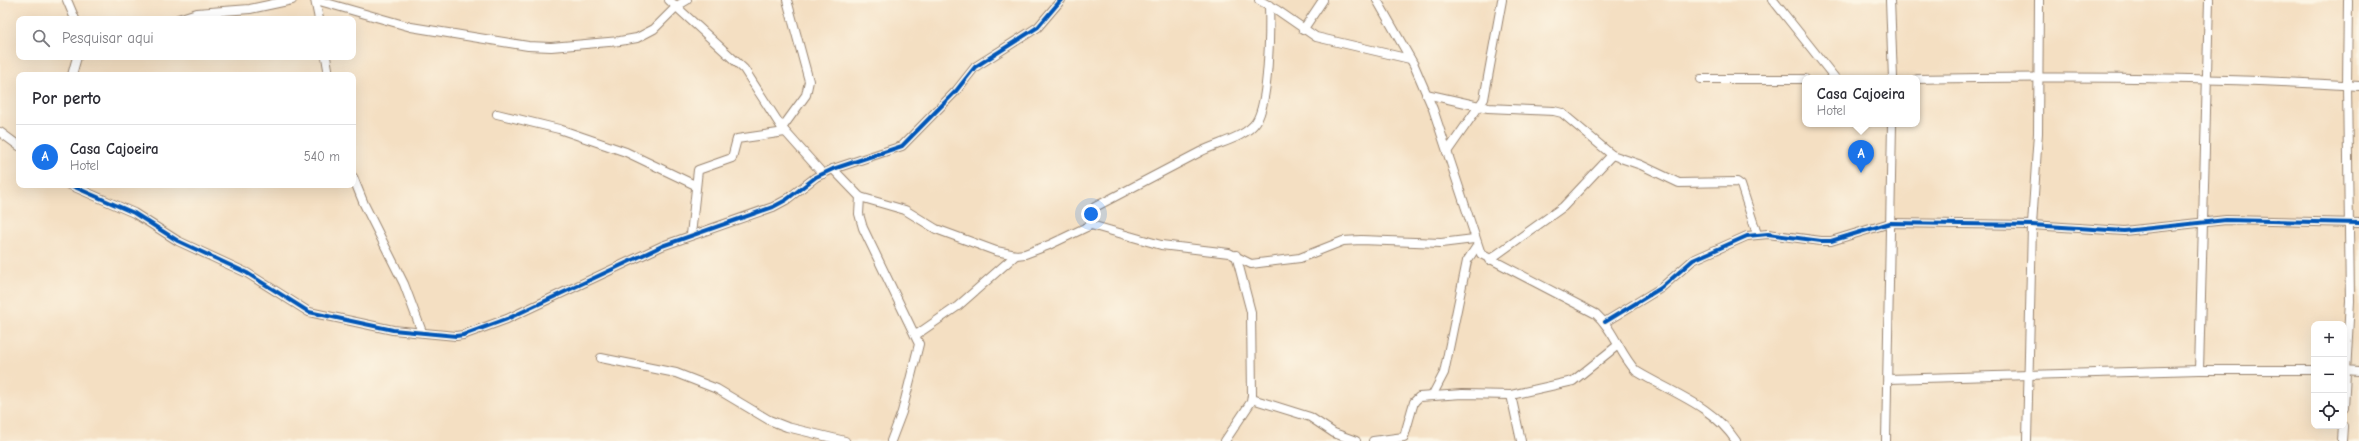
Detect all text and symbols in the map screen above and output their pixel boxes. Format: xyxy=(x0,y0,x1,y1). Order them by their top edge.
search box xyxy=(16,16,356,60)
icon: search xyxy=(30,27,52,49)
text: Pesquisar aqui xyxy=(62,29,154,47)
popup xyxy=(1802,75,1920,127)
text: Casa Cajoeira xyxy=(1817,85,1905,103)
text: Por perto xyxy=(32,89,101,108)
text: Hotel xyxy=(1817,103,1846,118)
text: Casa Cajoeira xyxy=(70,140,159,158)
pin: A xyxy=(1848,140,1874,173)
text: A xyxy=(41,149,49,164)
text: 540 m xyxy=(304,149,340,164)
text: Hotel xyxy=(70,158,99,173)
your location xyxy=(1081,204,1101,224)
map controls xyxy=(2311,321,2347,429)
button: + xyxy=(2311,321,2347,357)
button: − xyxy=(2311,357,2347,393)
button: locate xyxy=(2311,393,2347,429)

